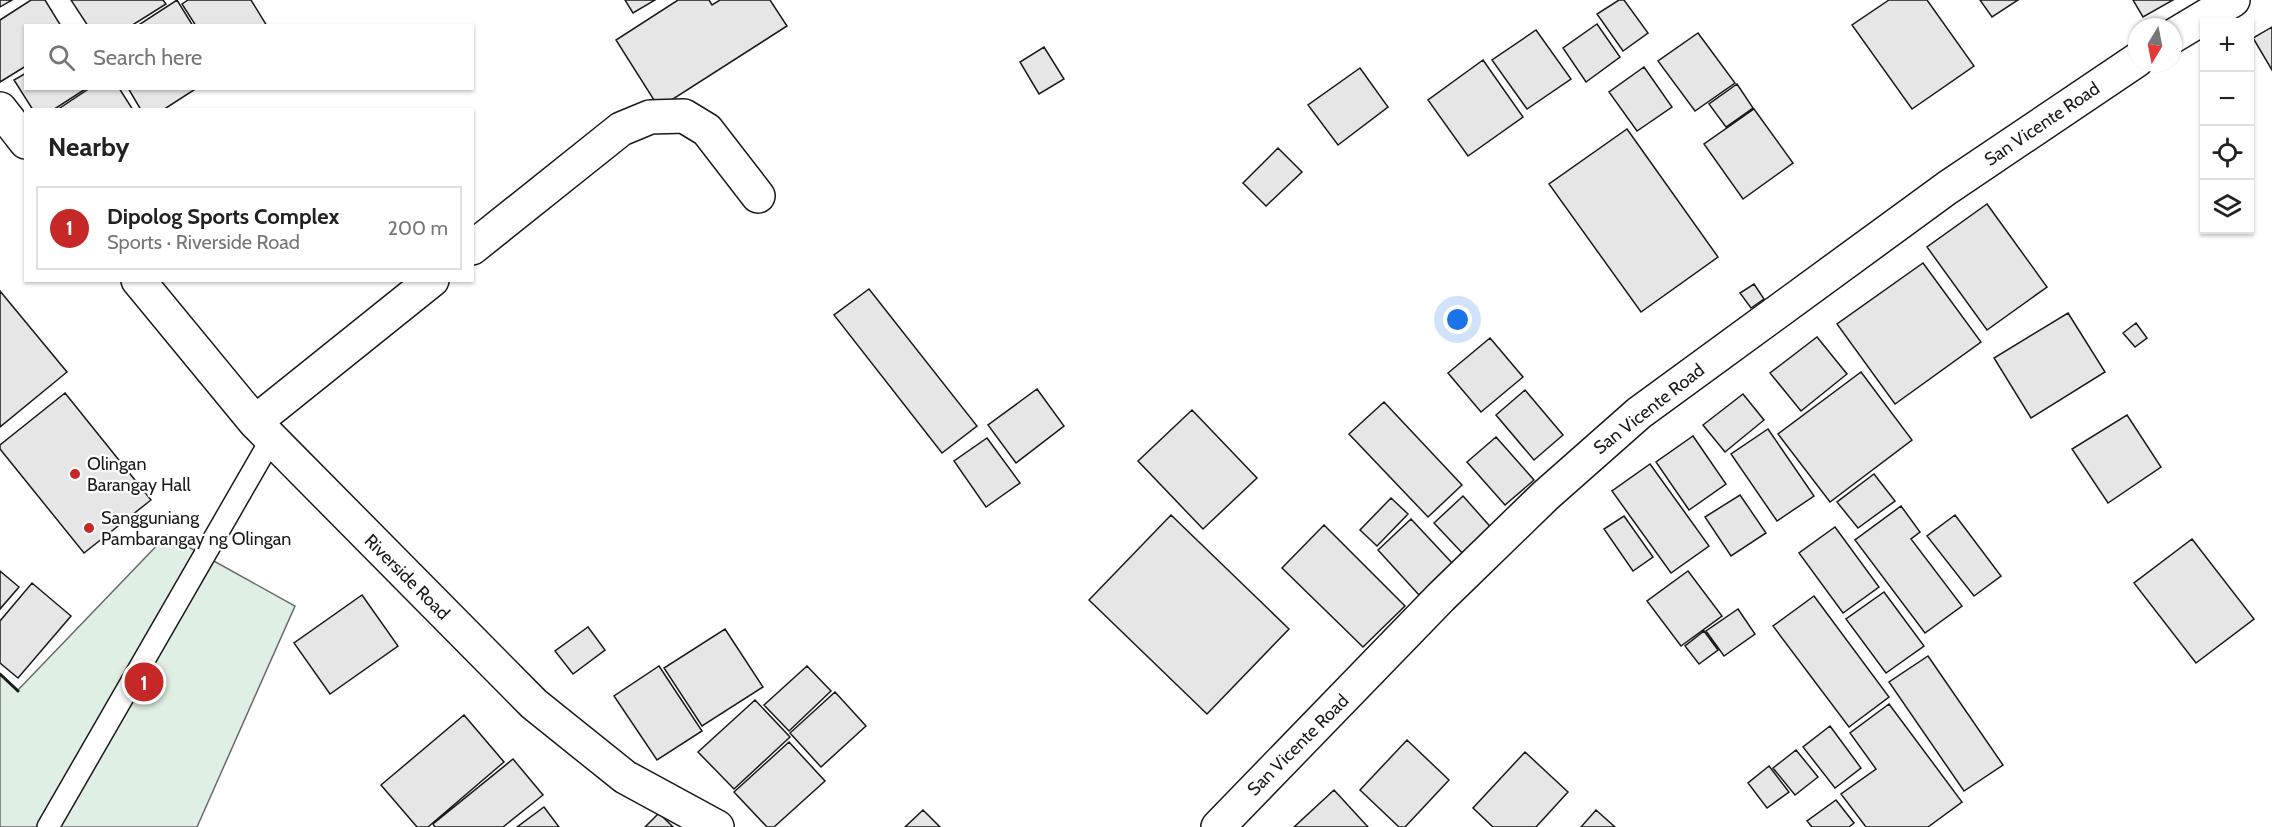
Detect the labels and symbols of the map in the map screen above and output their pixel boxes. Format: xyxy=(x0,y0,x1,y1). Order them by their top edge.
north arrow xyxy=(2128,18,2182,72)
street label: San Vicente Road xyxy=(1980,77,2104,171)
your location xyxy=(1443,305,1472,334)
street label: San Vicente Road xyxy=(1589,359,1709,459)
place label: Olingan Barangay Hall xyxy=(87,453,191,496)
marker: Olingan Barangay Hall xyxy=(68,467,82,481)
place label: Sangguniang Pambarangay ng Olingan xyxy=(101,507,291,550)
marker: Sangguniang Pambarangay ng Olingan xyxy=(82,521,96,535)
street label: Riverside Road xyxy=(360,530,454,624)
pin: 1 xyxy=(124,660,164,704)
street label: San Vicente Road xyxy=(1243,690,1353,800)

